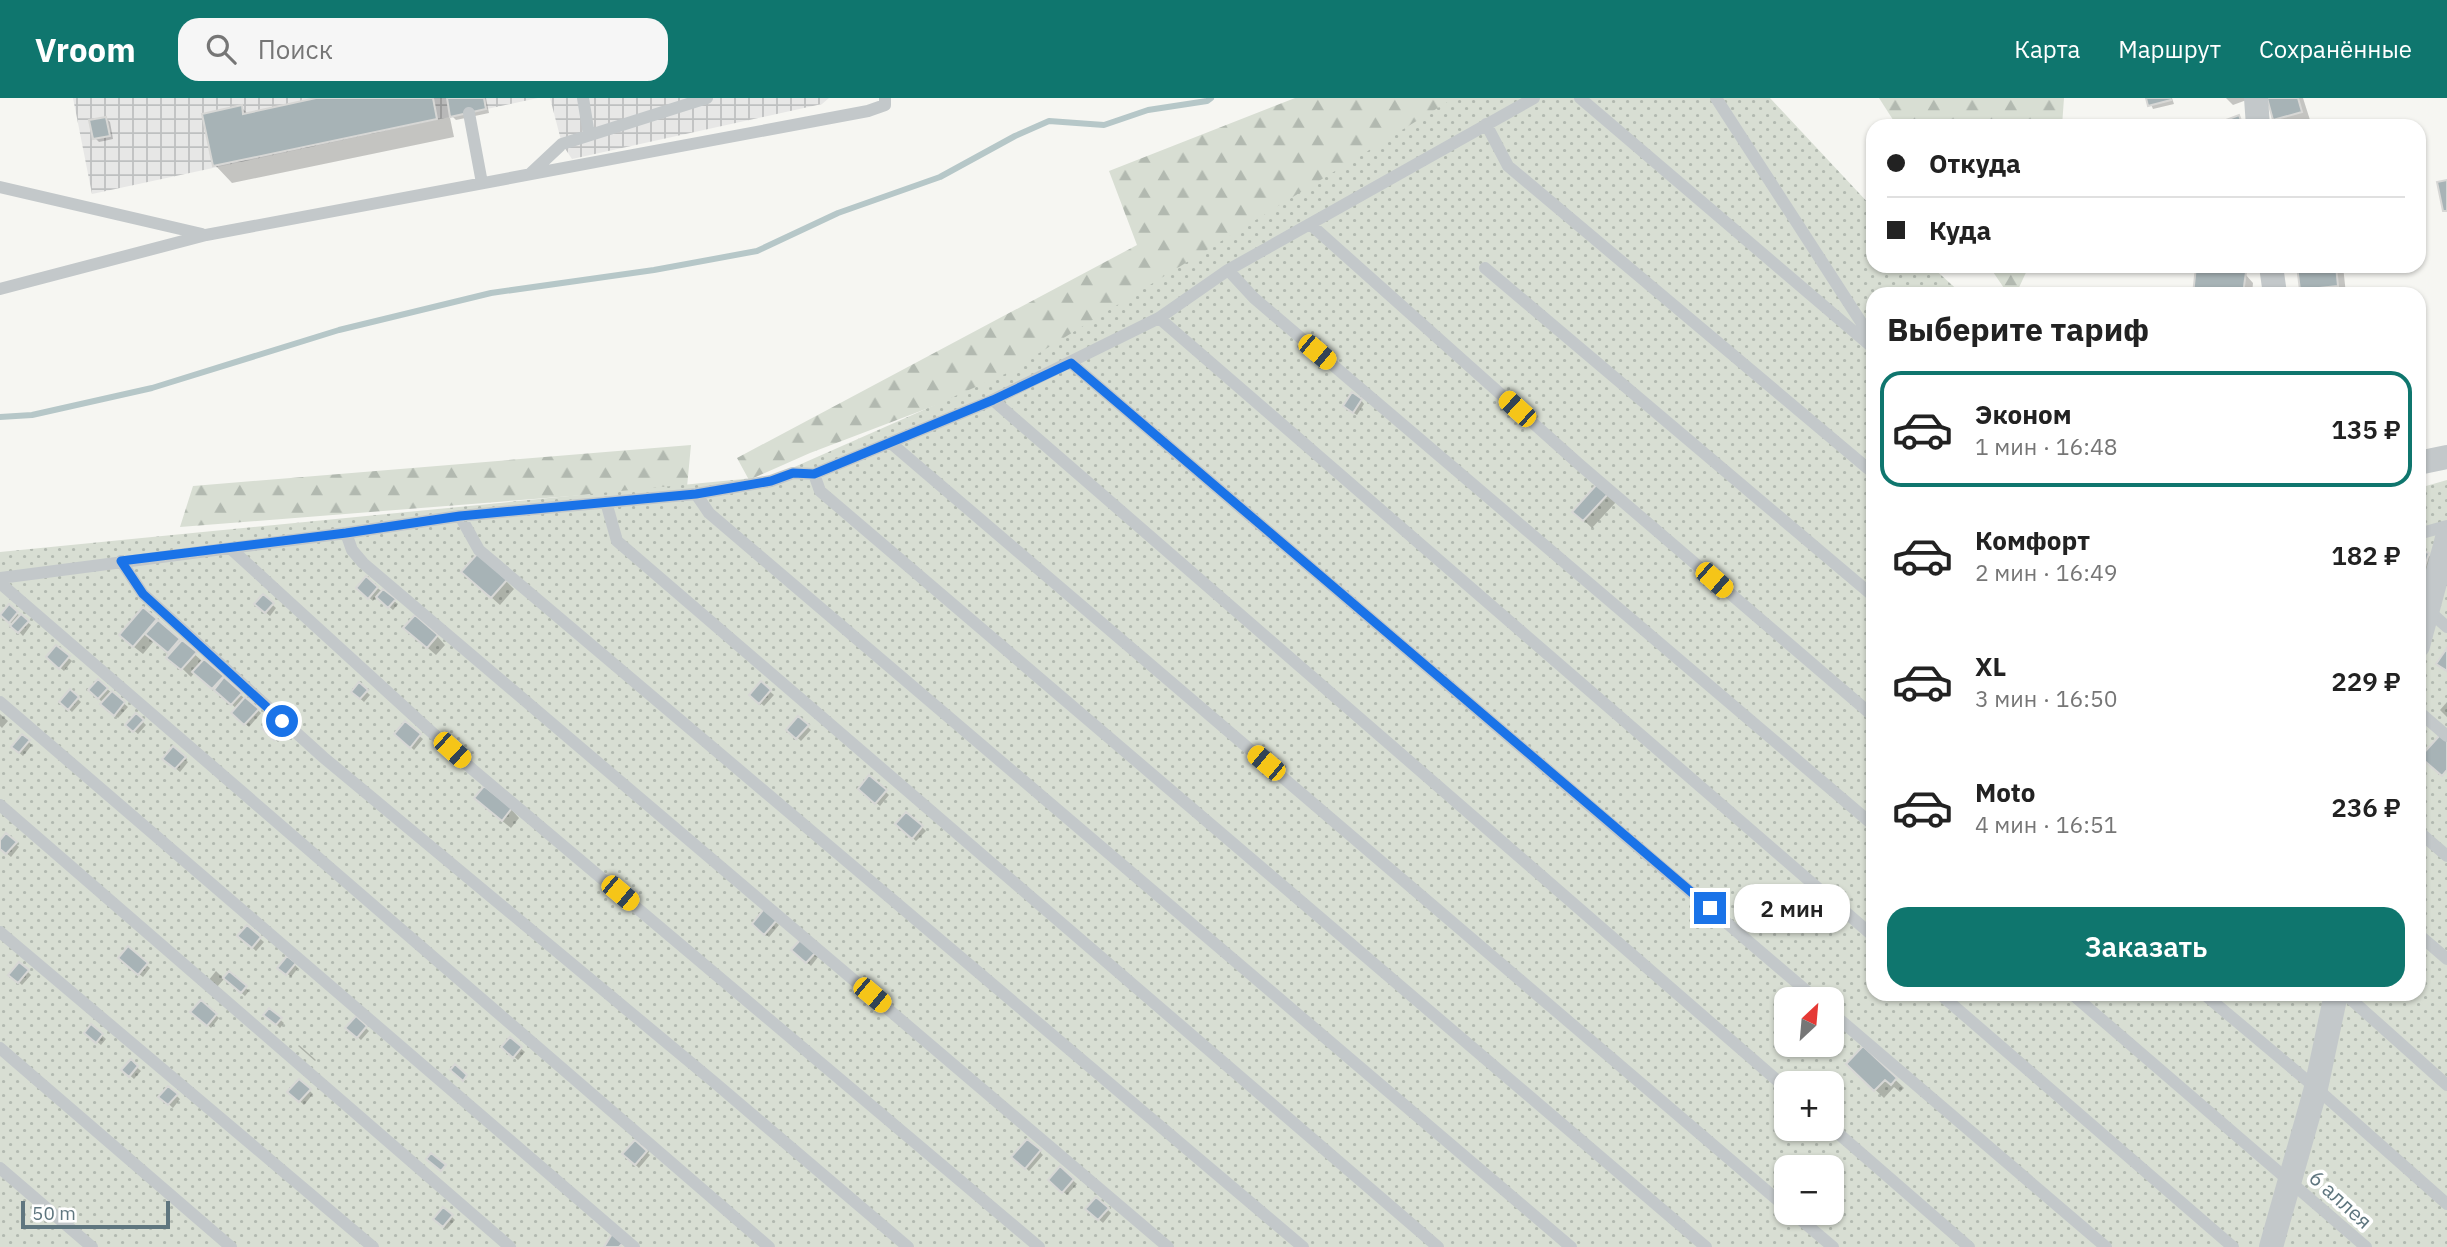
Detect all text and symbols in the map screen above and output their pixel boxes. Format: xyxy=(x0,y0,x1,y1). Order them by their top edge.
search box xyxy=(178,18,668,81)
text: Vroom xyxy=(35,28,136,71)
icon: search xyxy=(202,30,240,68)
text: Поиск xyxy=(258,32,333,66)
text: Карта xyxy=(2014,33,2080,65)
text: Маршрут xyxy=(2118,33,2221,65)
text: Сохранённые xyxy=(2259,33,2412,65)
text: Откуда xyxy=(1929,146,2021,180)
text: Куда xyxy=(1929,213,1991,247)
text: Выберите тариф xyxy=(1887,308,2149,350)
car xyxy=(1295,330,1340,374)
car xyxy=(1495,387,1540,431)
text: Эконом xyxy=(1975,397,2072,431)
icon: car xyxy=(1891,398,1954,461)
text: 135 ₽ xyxy=(2331,412,2401,446)
text: 1 мин · 16:48 xyxy=(1975,431,2118,461)
text: Комфорт xyxy=(1975,523,2090,557)
icon: car xyxy=(1891,524,1954,587)
text: 182 ₽ xyxy=(2331,538,2401,572)
text: 2 мин · 16:49 xyxy=(1975,557,2118,587)
car xyxy=(1692,558,1737,602)
text: XL xyxy=(1975,649,2006,683)
icon: car xyxy=(1891,650,1954,713)
text: 229 ₽ xyxy=(2331,664,2401,698)
text: 3 мин · 16:50 xyxy=(1975,683,2118,713)
route start xyxy=(266,705,298,737)
car xyxy=(430,728,475,772)
car xyxy=(1244,741,1289,785)
text: Moto xyxy=(1975,775,2035,809)
icon: car xyxy=(1891,776,1954,839)
text: 236 ₽ xyxy=(2331,790,2401,824)
text: 4 мин · 16:51 xyxy=(1975,809,2118,839)
car xyxy=(598,871,643,915)
callout: 2 мин xyxy=(1734,884,1850,932)
route end xyxy=(1694,892,1726,924)
text: 2 мин xyxy=(1760,893,1824,923)
button: Заказать xyxy=(1887,907,2405,987)
car xyxy=(850,973,895,1017)
north arrow xyxy=(1774,987,1844,1057)
map controls xyxy=(1774,987,1844,1225)
button: + xyxy=(1774,1071,1844,1141)
button: − xyxy=(1774,1155,1844,1225)
street label: 6 аллея xyxy=(2304,1163,2378,1235)
scale bar xyxy=(21,1198,170,1230)
text: 50 m xyxy=(32,1201,76,1225)

